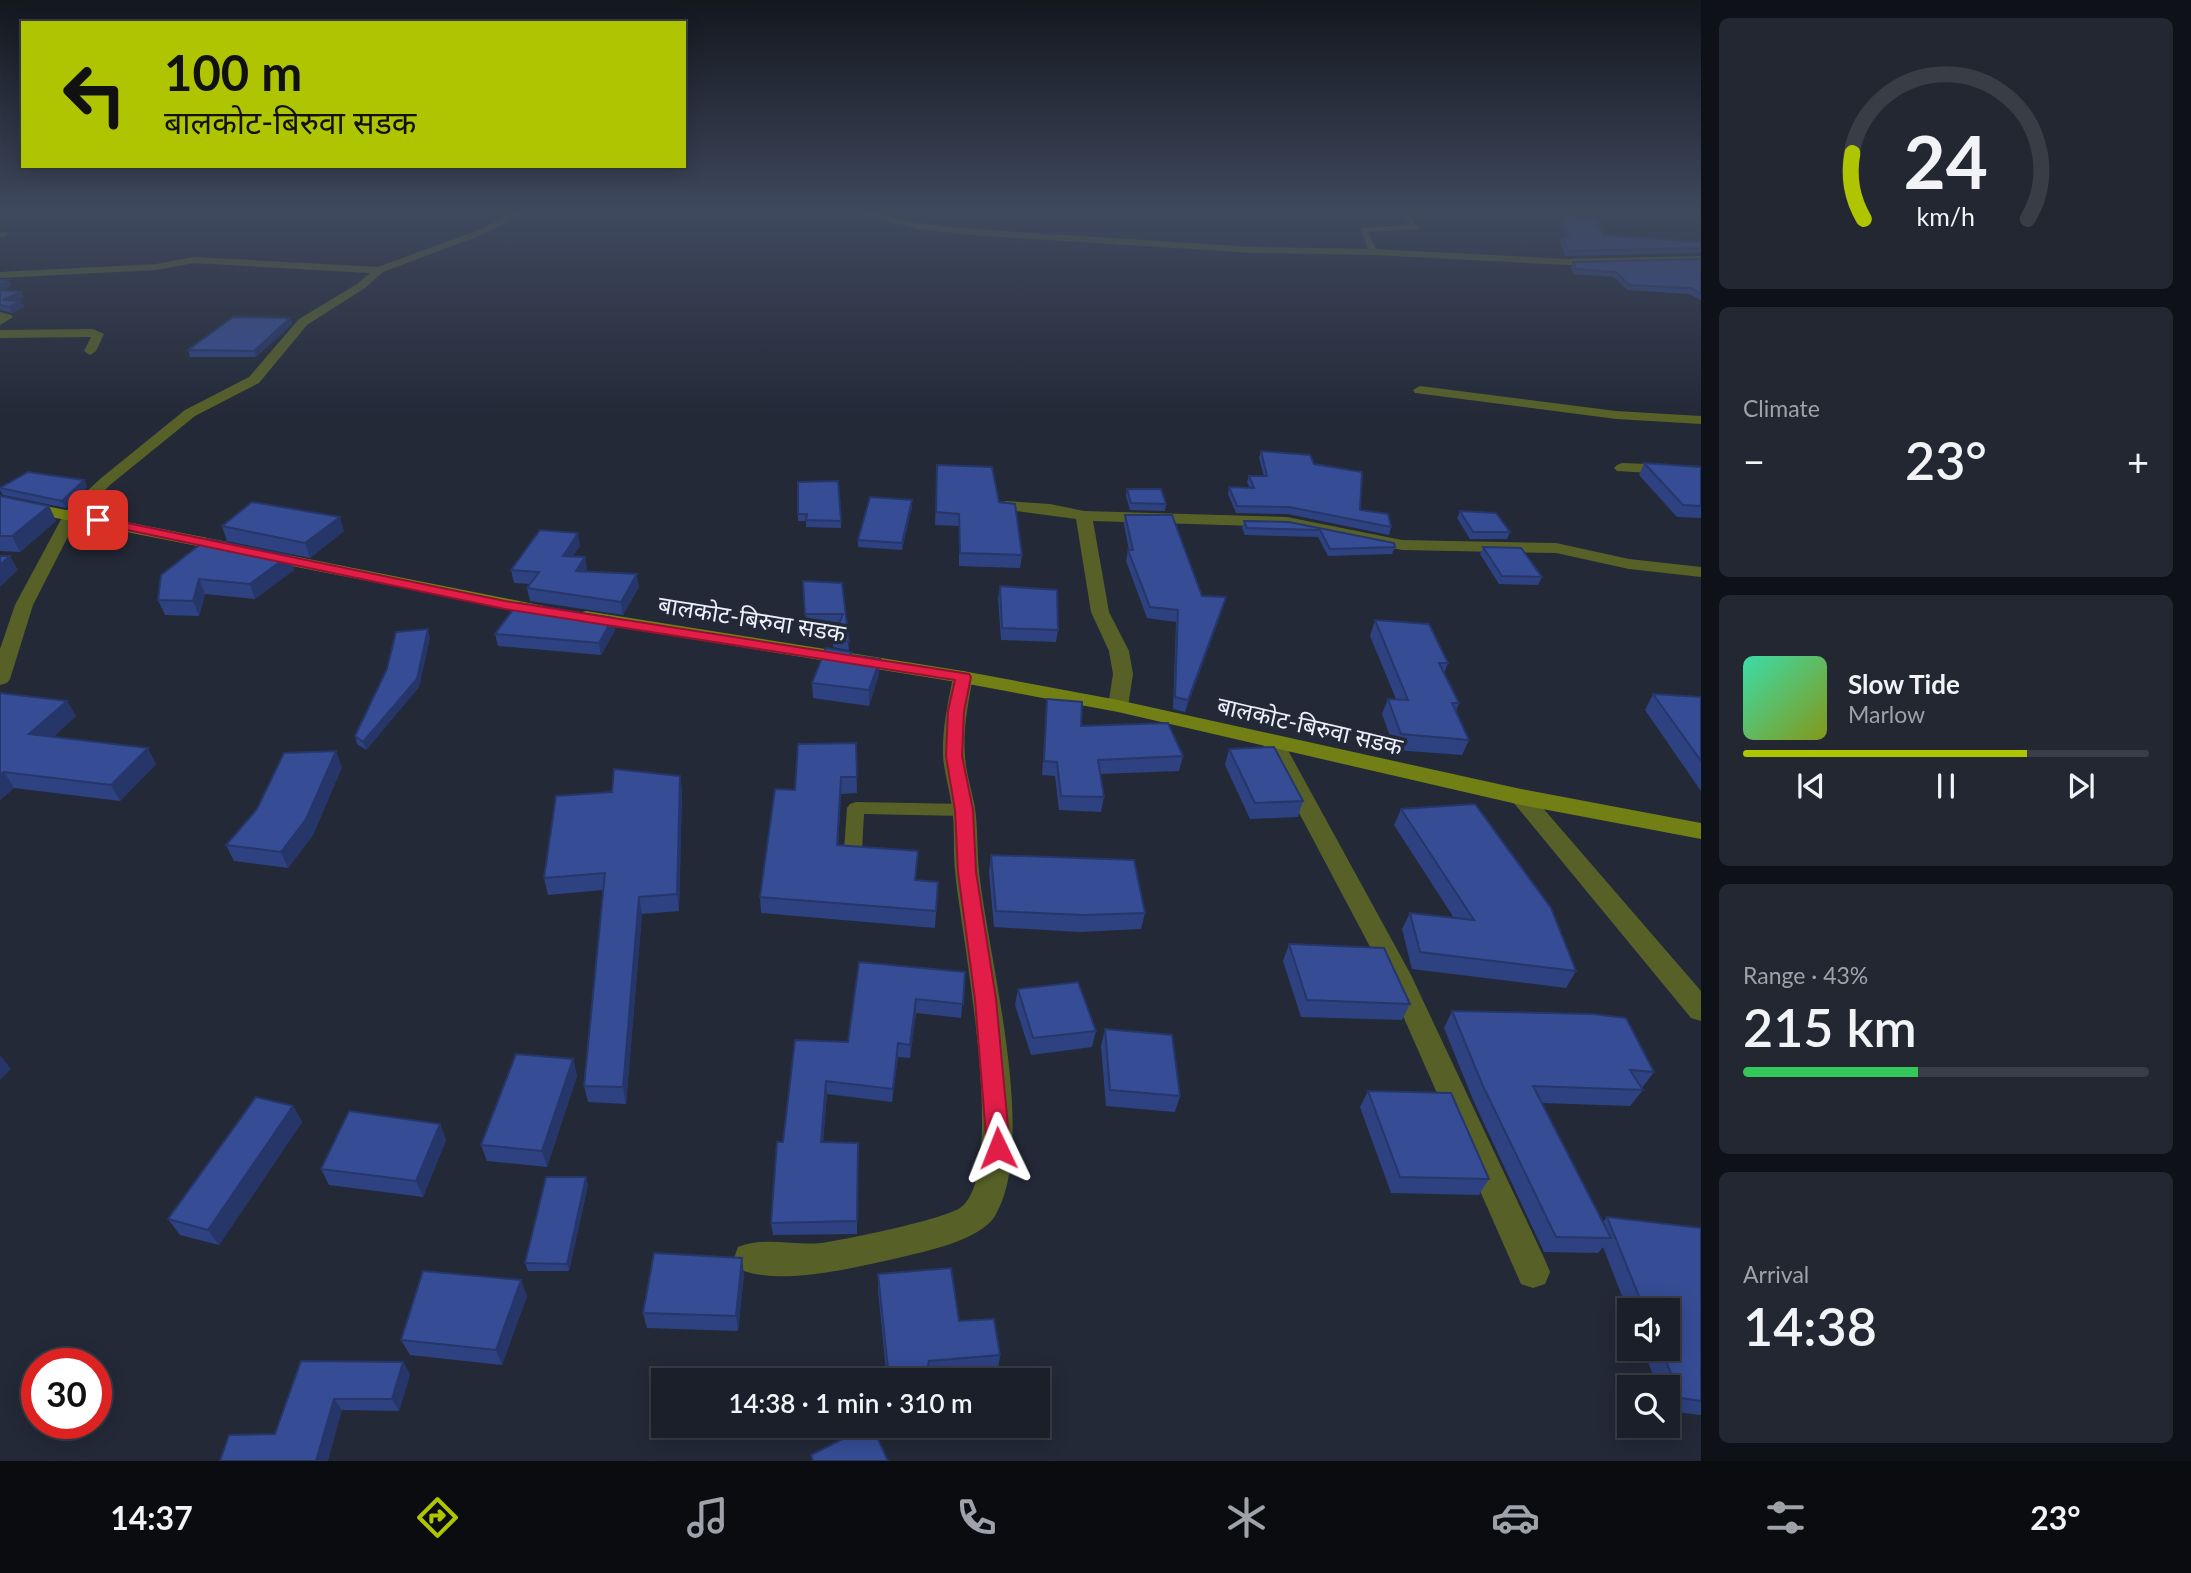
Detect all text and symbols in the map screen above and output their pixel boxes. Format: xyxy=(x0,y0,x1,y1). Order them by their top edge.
text: 100 m xyxy=(164,43,302,101)
icon: left xyxy=(49,49,140,140)
text: बालकोट-बिरुवा सडक xyxy=(164,102,416,141)
text: 24 xyxy=(1904,118,1988,206)
text: km/h xyxy=(1917,201,1975,231)
text: Climate xyxy=(1743,394,1820,422)
text: 23° xyxy=(1905,429,1987,491)
text: − xyxy=(1743,438,1765,484)
text: + xyxy=(2127,438,2149,484)
pin xyxy=(68,490,128,550)
icon: arrive xyxy=(79,501,117,539)
street label: बालकोट-बिरुवा सडक xyxy=(656,589,848,647)
text: Slow Tide xyxy=(1848,668,1960,700)
street label: बालकोट-बिरुवा सडक xyxy=(1215,690,1406,761)
text: Marlow xyxy=(1848,700,1925,728)
icon: previous xyxy=(1792,767,1830,805)
icon: pause xyxy=(1927,767,1965,805)
icon: next xyxy=(2062,767,2100,805)
text: Range · 43% xyxy=(1743,961,1868,989)
text: 215 km xyxy=(1743,996,1917,1058)
position arrow xyxy=(961,1111,1035,1185)
text: Arrival xyxy=(1743,1260,1809,1288)
text: 14:38 xyxy=(1743,1295,1877,1357)
map controls xyxy=(1617,1298,1680,1438)
button: sound xyxy=(1617,1298,1680,1361)
speed limit sign: 30 xyxy=(21,1348,112,1439)
button: search xyxy=(1617,1375,1680,1438)
text: 14:38 · 1 min · 310 m xyxy=(728,1387,973,1419)
icon: directions xyxy=(413,1493,462,1542)
icon: music xyxy=(683,1493,732,1542)
icon: phone xyxy=(952,1493,1001,1542)
icon: climate xyxy=(1222,1493,1271,1542)
icon: car xyxy=(1491,1493,1540,1542)
icon: filters xyxy=(1761,1493,1810,1542)
text: 14:37 xyxy=(110,1498,193,1537)
text: 23° xyxy=(2030,1498,2081,1537)

